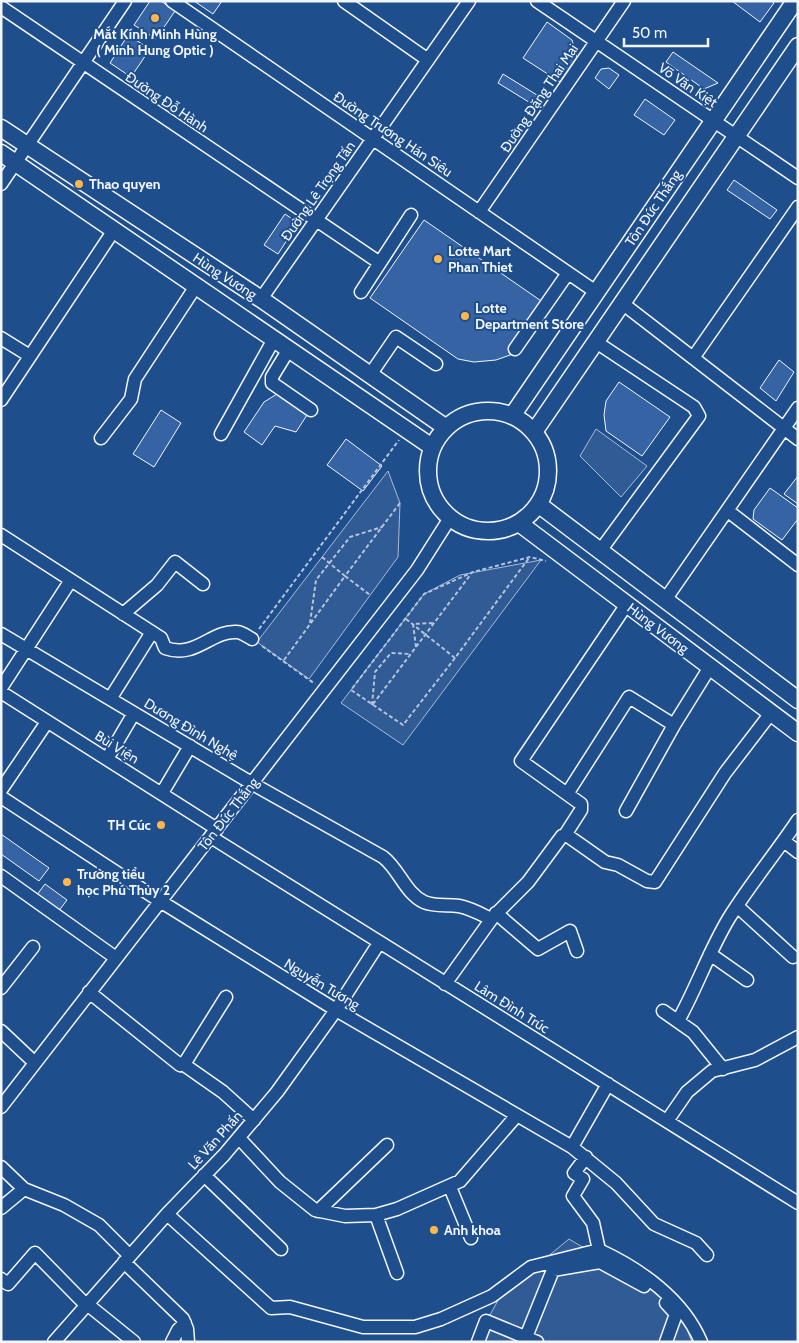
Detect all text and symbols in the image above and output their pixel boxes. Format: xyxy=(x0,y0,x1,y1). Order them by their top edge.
marker: Mắt Kính Minh Hùng ( Minh Hung Optic ) xyxy=(149,12,161,24)
scale bar xyxy=(624,15,708,47)
text: 50 m xyxy=(632,24,667,42)
place label: Mắt Kính Minh Hùng ( Minh Hung Optic ) xyxy=(93,25,217,59)
street label: Đường Đặng Thai Mai xyxy=(496,40,582,156)
street label: Võ Văn Kiệt xyxy=(655,59,721,111)
street label: Đường Đỗ Hành xyxy=(122,68,212,136)
street label: Đường Trương Hán Siêu xyxy=(330,87,456,181)
street label: Đường Lê Trọng Tấn xyxy=(277,138,359,244)
street label: Tôn Đức Thắng xyxy=(621,165,686,250)
place label: Thao quyen xyxy=(89,175,161,193)
marker: Thao quyen xyxy=(73,178,85,190)
place label: Lotte Mart Phan Thiet xyxy=(448,242,513,276)
street label: Hùng Vương xyxy=(190,249,261,304)
marker: Lotte Mart Phan Thiet xyxy=(432,253,444,265)
place label: Lotte Department Store xyxy=(475,299,584,333)
marker: Lotte Department Store xyxy=(459,310,471,322)
street label: Hùng Vương xyxy=(623,599,693,658)
street label: Dương Đình Nghệ xyxy=(141,694,241,764)
street label: Bùi Viện xyxy=(92,726,143,768)
street label: Tôn Đức Thắng xyxy=(194,773,263,854)
place label: TH Cúc xyxy=(107,816,152,834)
marker: TH Cúc xyxy=(155,819,167,831)
place label: Trường tiểu học Phú Thủy 2 xyxy=(77,865,170,899)
marker: Trường tiểu học Phú Thủy 2 xyxy=(61,876,73,888)
street label: Nguyễn Tương xyxy=(281,954,364,1014)
street label: Lâm Đình Trúc xyxy=(471,977,553,1037)
street label: Lê Văn Phấn xyxy=(184,1107,246,1173)
place label: Anh khoa xyxy=(444,1221,501,1239)
marker: Anh khoa xyxy=(428,1224,440,1236)

